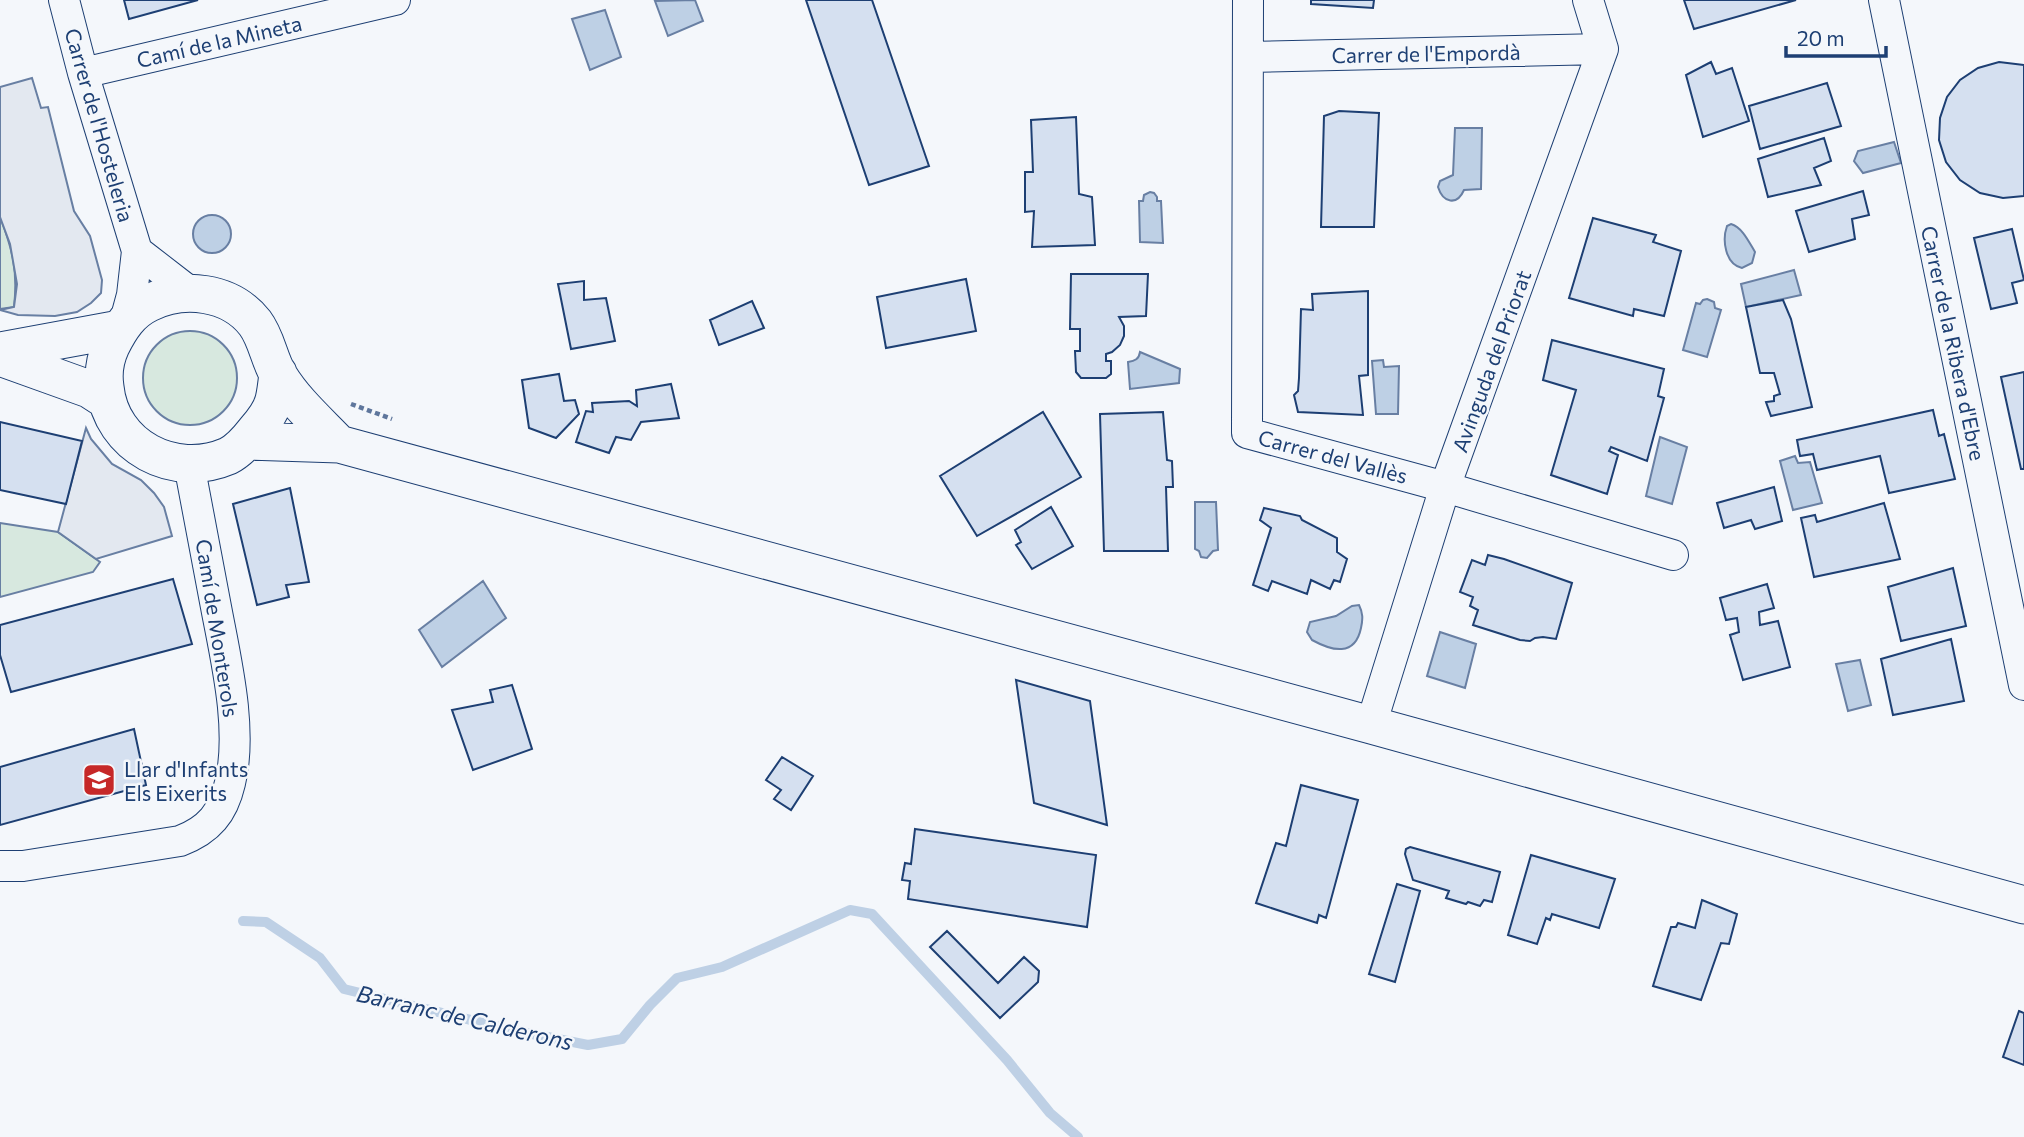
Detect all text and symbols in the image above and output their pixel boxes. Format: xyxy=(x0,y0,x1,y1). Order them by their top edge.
street label: Camí de la Mineta xyxy=(134,10,304,72)
scale bar xyxy=(1786,14,1886,58)
street label: Carrer de l'Hosteleria xyxy=(60,25,140,225)
text: 20 m xyxy=(1797,25,1845,50)
street label: Carrer de l'Empordà xyxy=(1331,39,1521,67)
street label: Carrer de la Ribera d'Ebre xyxy=(1917,223,1991,463)
street label: Avinguda del Priorat xyxy=(1446,267,1536,455)
street label: Carrer del Vallès xyxy=(1256,424,1410,488)
street label: Camí de Monterols xyxy=(192,537,244,719)
place label: Llar d'Infants Els Eixerits xyxy=(124,756,248,805)
school or university icon: Llar d'Infants Els Eixerits xyxy=(80,761,118,799)
water label: Barranc de Calderons xyxy=(354,978,576,1056)

